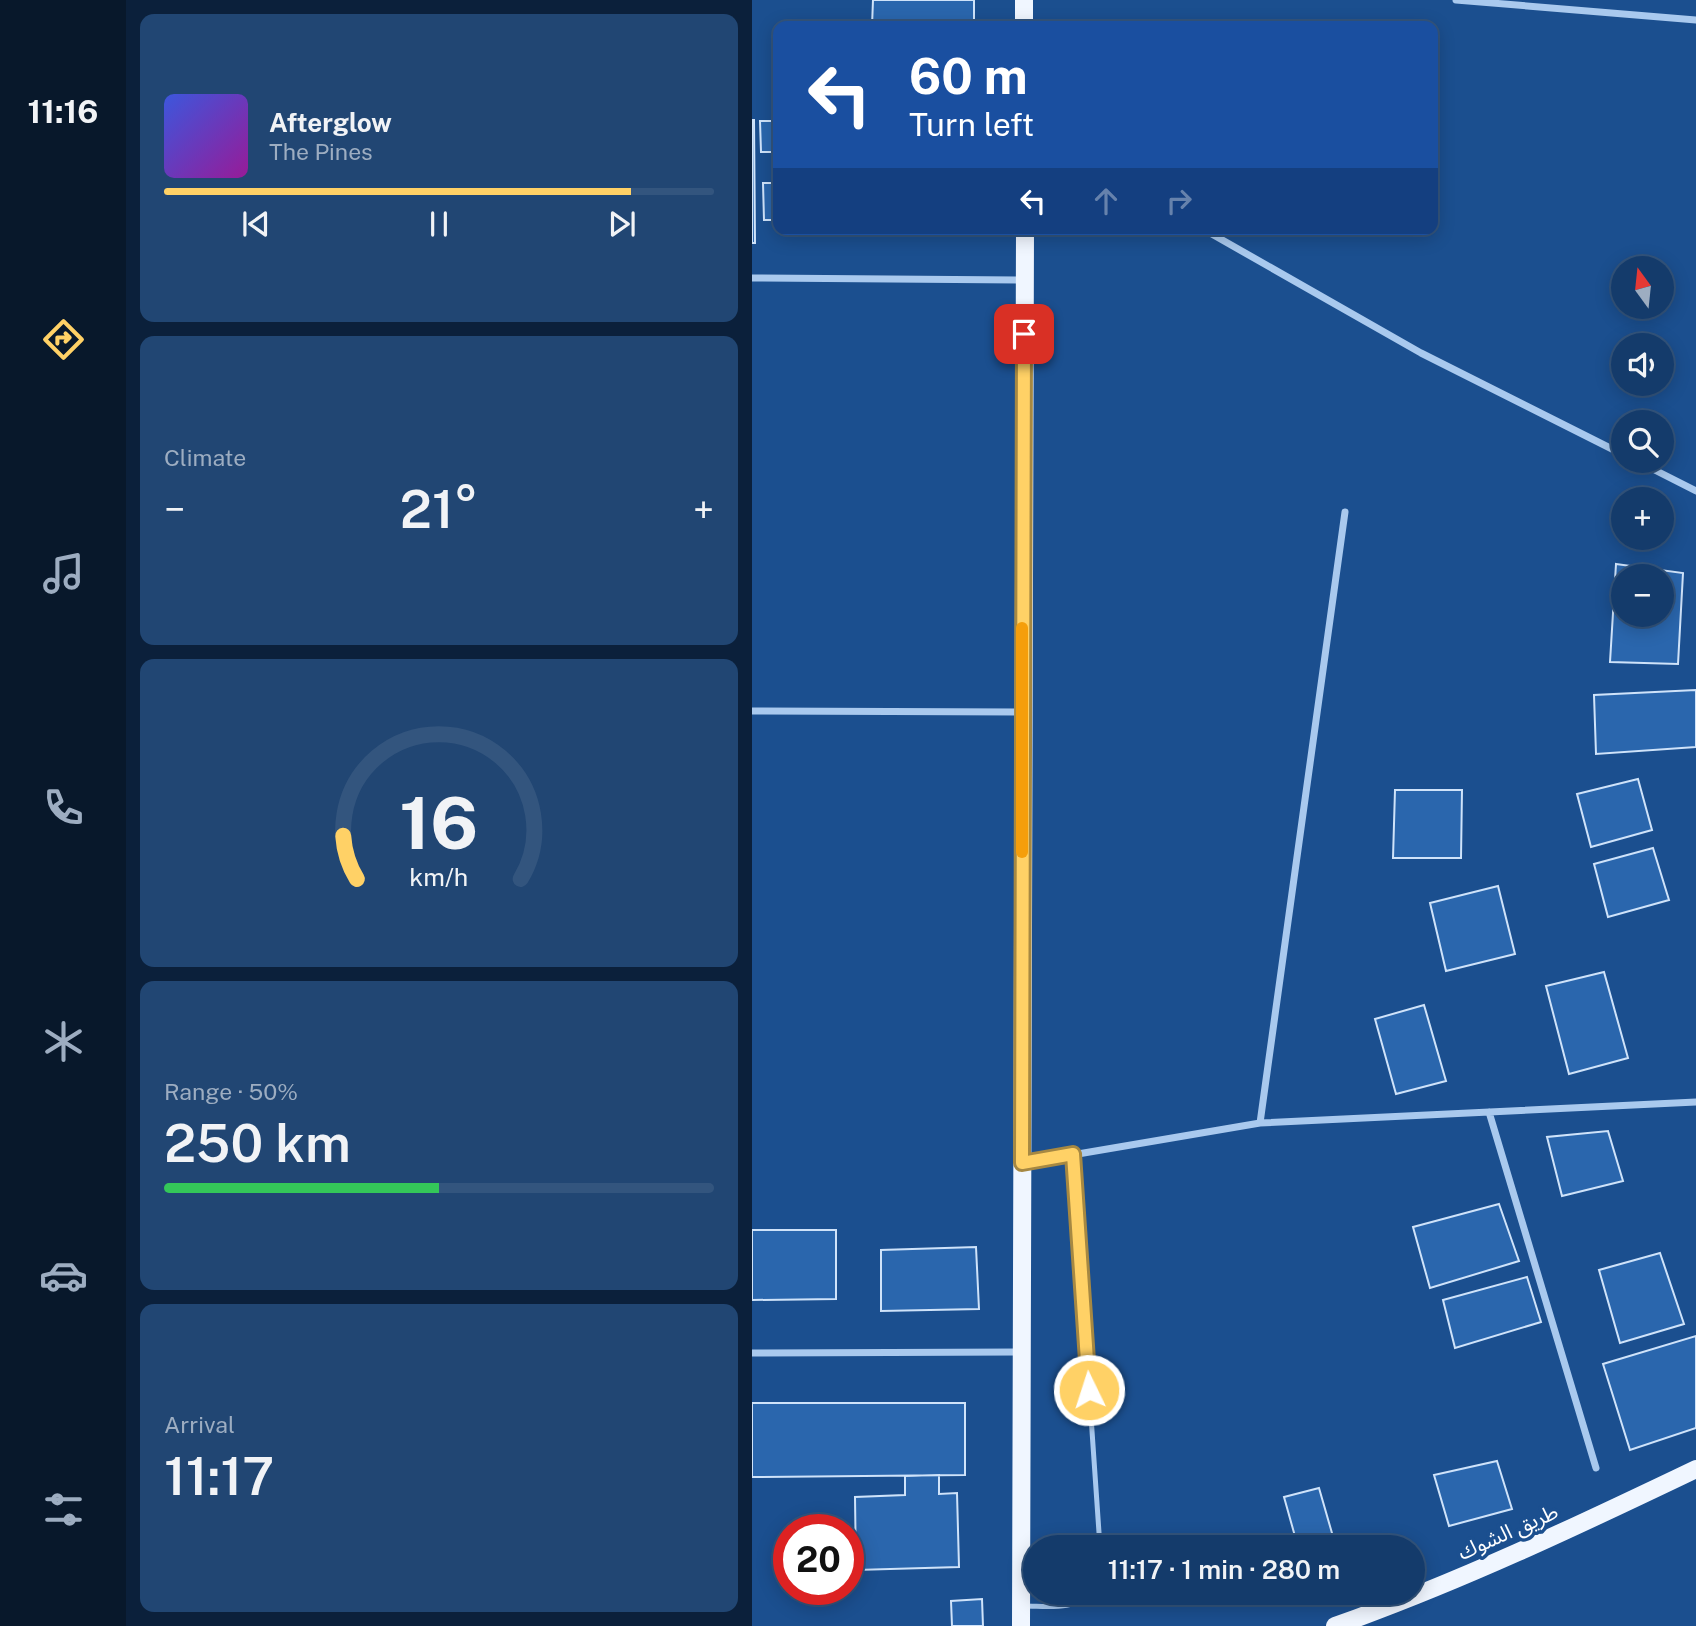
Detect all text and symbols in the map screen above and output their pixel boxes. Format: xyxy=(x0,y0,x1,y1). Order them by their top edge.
text: 60 m xyxy=(909,47,1028,105)
icon: left xyxy=(794,49,885,140)
text: 11:16 xyxy=(28,93,98,130)
text: Turn left xyxy=(909,106,1034,143)
text: Afterglow xyxy=(269,107,392,138)
text: The Pines xyxy=(269,138,373,165)
icon: left xyxy=(1014,182,1052,220)
icon: ahead xyxy=(1087,182,1125,220)
icon: right xyxy=(1160,182,1198,220)
icon: previous xyxy=(237,205,275,243)
icon: pause xyxy=(420,205,458,243)
icon: next xyxy=(603,205,641,243)
north arrow xyxy=(1611,256,1674,318)
map controls xyxy=(1611,256,1674,627)
pin xyxy=(994,304,1054,364)
icon: directions xyxy=(39,315,88,364)
icon: arrive xyxy=(1005,315,1043,353)
button: sound xyxy=(1611,333,1674,396)
button: search xyxy=(1611,410,1674,473)
text: Climate xyxy=(164,444,246,471)
text: 21° xyxy=(400,479,478,540)
text: − xyxy=(164,487,185,532)
text: + xyxy=(693,487,714,532)
button: + xyxy=(1611,487,1674,550)
icon: music xyxy=(39,549,88,598)
button: − xyxy=(1611,564,1674,627)
text: 16 xyxy=(399,780,479,865)
icon: phone xyxy=(39,783,88,832)
text: km/h xyxy=(410,862,468,892)
icon: climate xyxy=(39,1017,88,1066)
text: Range · 50% xyxy=(164,1078,298,1105)
text: 250 km xyxy=(164,1113,351,1174)
icon: car xyxy=(39,1251,88,1300)
position arrow xyxy=(1052,1353,1126,1427)
text: Arrival xyxy=(164,1411,235,1438)
text: 11:17 xyxy=(164,1446,274,1507)
icon: filters xyxy=(39,1485,88,1534)
street label: طريق الشوك xyxy=(1454,1498,1562,1566)
speed limit sign: 20 xyxy=(773,1514,864,1605)
text: 11:17 · 1 min · 280 m xyxy=(1108,1554,1340,1585)

